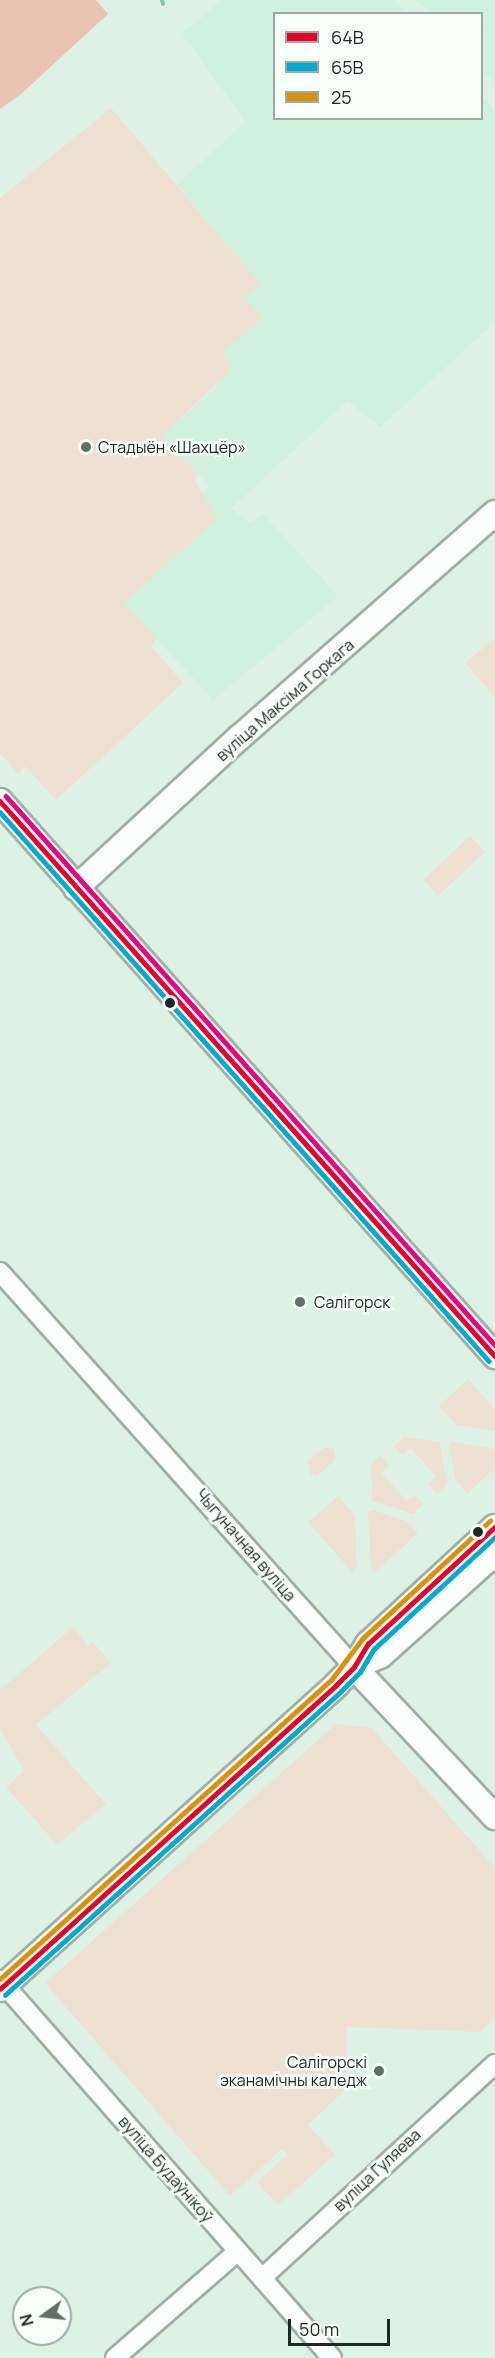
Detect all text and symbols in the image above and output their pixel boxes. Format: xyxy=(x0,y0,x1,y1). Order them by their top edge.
legend xyxy=(273,12,483,120)
text: 64В xyxy=(331,25,364,49)
text: 65В xyxy=(331,55,364,79)
text: 25 xyxy=(331,85,352,109)
place label: Стадыён «Шахцёр» xyxy=(98,437,246,457)
marker: Стадыён «Шахцёр» xyxy=(79,440,93,454)
street label: вуліца Максіма Горкага xyxy=(212,635,358,765)
unlabelled marker xyxy=(164,997,176,1009)
place label: Салігорск xyxy=(314,1292,390,1312)
marker: Салігорск xyxy=(291,1293,309,1311)
street label: Чыгуначная вуліца xyxy=(192,1485,300,1605)
unlabelled marker xyxy=(472,1526,484,1538)
place label: Салігорскі эканамічны каледж xyxy=(220,2052,367,2090)
marker: Салігорскі эканамічны каледж xyxy=(372,2064,386,2078)
street label: вуліца Будаўнікоў xyxy=(115,2112,217,2226)
street label: вуліца Гуляева xyxy=(330,2125,424,2215)
north arrow xyxy=(12,2286,72,2346)
scale bar xyxy=(291,2307,393,2345)
text: N xyxy=(14,2312,39,2329)
text: 50 m xyxy=(299,2317,339,2341)

